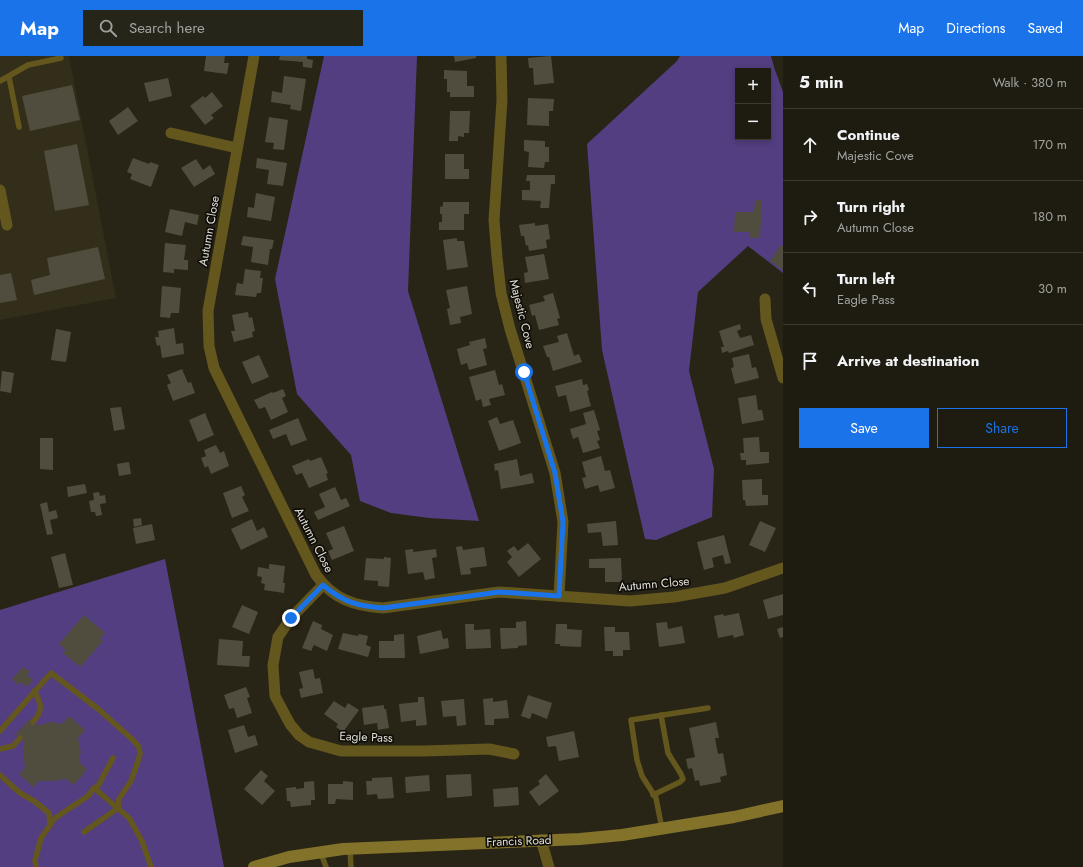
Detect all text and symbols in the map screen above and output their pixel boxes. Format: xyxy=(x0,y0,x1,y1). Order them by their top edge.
search box xyxy=(83,10,363,46)
text: Map xyxy=(20,15,59,42)
icon: search xyxy=(97,17,119,39)
text: Search here xyxy=(129,17,205,39)
text: Map xyxy=(898,18,924,38)
text: Directions xyxy=(946,18,1006,38)
text: Saved xyxy=(1028,18,1063,38)
map controls xyxy=(735,68,771,140)
button: + xyxy=(735,68,771,104)
text: 5 min xyxy=(799,70,843,94)
text: Walk · 380 m xyxy=(993,73,1067,92)
button: − xyxy=(735,104,771,140)
text: Continue xyxy=(837,124,900,146)
icon: ahead xyxy=(799,134,821,156)
text: 170 m xyxy=(1032,135,1067,154)
text: Majestic Cove xyxy=(837,146,914,165)
street label: Autumn Close xyxy=(194,194,224,268)
text: Turn right xyxy=(837,196,905,218)
icon: right xyxy=(799,206,821,228)
text: 180 m xyxy=(1032,207,1067,226)
text: Autumn Close xyxy=(837,218,914,237)
text: Turn left xyxy=(837,268,895,290)
street label: Majestic Cove xyxy=(505,278,539,350)
icon: left xyxy=(799,278,821,300)
text: 30 m xyxy=(1038,279,1067,298)
text: Eagle Pass xyxy=(837,290,895,309)
icon: arrive xyxy=(799,350,821,372)
text: Arrive at destination xyxy=(837,350,979,372)
route start xyxy=(515,363,533,381)
button: Save xyxy=(799,408,929,448)
button: Share xyxy=(937,408,1067,448)
street label: Autumn Close xyxy=(290,504,338,576)
street label: Autumn Close xyxy=(618,572,690,596)
route end xyxy=(282,609,300,627)
street label: Eagle Pass xyxy=(339,727,393,747)
street label: Francis Road xyxy=(486,831,552,851)

